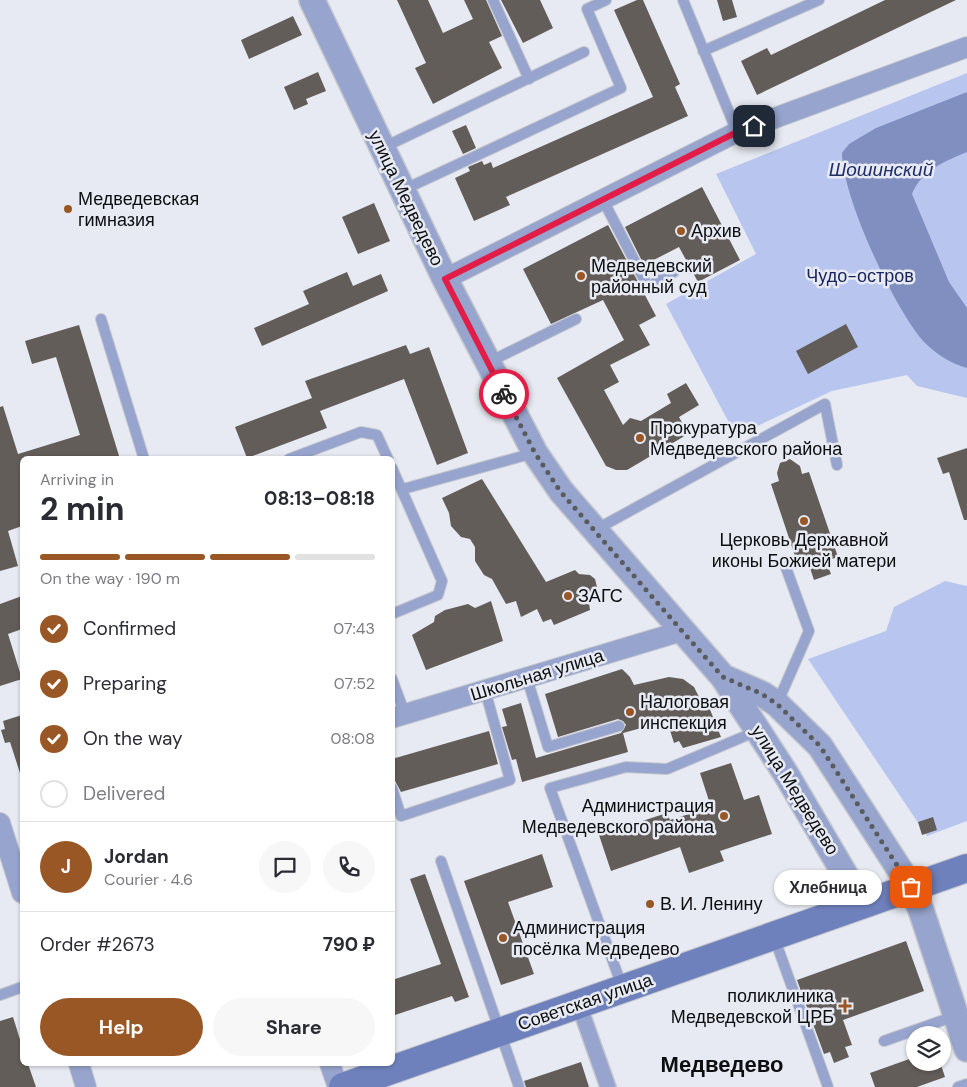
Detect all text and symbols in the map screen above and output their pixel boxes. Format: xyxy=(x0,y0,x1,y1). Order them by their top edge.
pin xyxy=(733,105,775,147)
icon: home xyxy=(740,112,768,140)
street label: улица Медведево xyxy=(363,126,449,270)
water label: Шошинский xyxy=(829,157,934,182)
place label: Медведевская гимназия xyxy=(78,187,199,232)
marker: Медведевская гимназия xyxy=(62,203,74,215)
place label: Архив xyxy=(691,219,741,243)
marker: Архив xyxy=(675,225,687,237)
place label: Медведевский районный суд xyxy=(591,254,712,299)
park label: Чудо-остров xyxy=(806,264,914,288)
marker: Медведевский районный суд xyxy=(575,270,587,282)
courier xyxy=(479,369,529,419)
icon: bike xyxy=(490,380,518,408)
place label: Прокуратура Медведевского района xyxy=(650,416,843,461)
marker: Прокуратура Медведевского района xyxy=(634,432,646,444)
text: Arriving in xyxy=(40,469,114,490)
text: 08:13–08:18 xyxy=(264,486,375,511)
text: 2 min xyxy=(40,488,125,530)
marker: Церковь Державной иконы Божией матери xyxy=(798,515,810,527)
place label: Церковь Державной иконы Божией матери xyxy=(712,528,896,573)
text: On the way · 190 m xyxy=(40,568,180,589)
place label: ЗАГС xyxy=(578,584,623,608)
marker: ЗАГС xyxy=(562,590,574,602)
icon: check xyxy=(40,615,68,643)
text: Confirmed xyxy=(83,616,176,641)
text: 07:43 xyxy=(333,618,375,639)
street label: Школьная улица xyxy=(467,643,607,707)
icon: check xyxy=(40,670,68,698)
text: Preparing xyxy=(83,671,167,696)
text: 07:52 xyxy=(334,673,375,694)
place label: Налоговая инспекция xyxy=(640,690,729,735)
marker: Налоговая инспекция xyxy=(624,706,636,718)
street label: улица Медведево xyxy=(745,721,845,859)
icon: check xyxy=(40,725,68,753)
text: On the way xyxy=(83,726,183,751)
text: 08:08 xyxy=(330,728,375,749)
text: Delivered xyxy=(83,781,165,806)
place label: Администрация Медведевского района xyxy=(522,794,715,839)
marker: Администрация Медведевского района xyxy=(718,810,730,822)
button: chat xyxy=(259,841,311,893)
button: phone xyxy=(323,841,375,893)
text: Jordan xyxy=(104,844,169,869)
text: J xyxy=(61,854,71,879)
pin xyxy=(890,866,932,908)
text: Courier · 4.6 xyxy=(104,869,193,890)
callout: Хлебница xyxy=(774,870,881,904)
icon: bag xyxy=(897,873,925,901)
text: Хлебница xyxy=(789,877,867,898)
place label: В. И. Ленину xyxy=(660,892,762,916)
marker: В. И. Ленину xyxy=(644,898,656,910)
place label: Администрация посёлка Медведево xyxy=(513,916,680,961)
text: Order #2673 xyxy=(40,932,155,957)
text: 790 ₽ xyxy=(323,932,375,957)
marker: Администрация посёлка Медведево xyxy=(497,932,509,944)
street label: Советская улица xyxy=(514,967,657,1036)
place label: поликлиника Медведевской ЦРБ xyxy=(671,984,835,1029)
button: Help xyxy=(40,998,203,1056)
button: Share xyxy=(213,998,375,1056)
marker: поликлиника Медведевской ЦРБ xyxy=(838,999,852,1013)
map controls xyxy=(906,1026,951,1071)
button: layers xyxy=(906,1026,951,1071)
district label: Медведево xyxy=(661,1050,783,1079)

